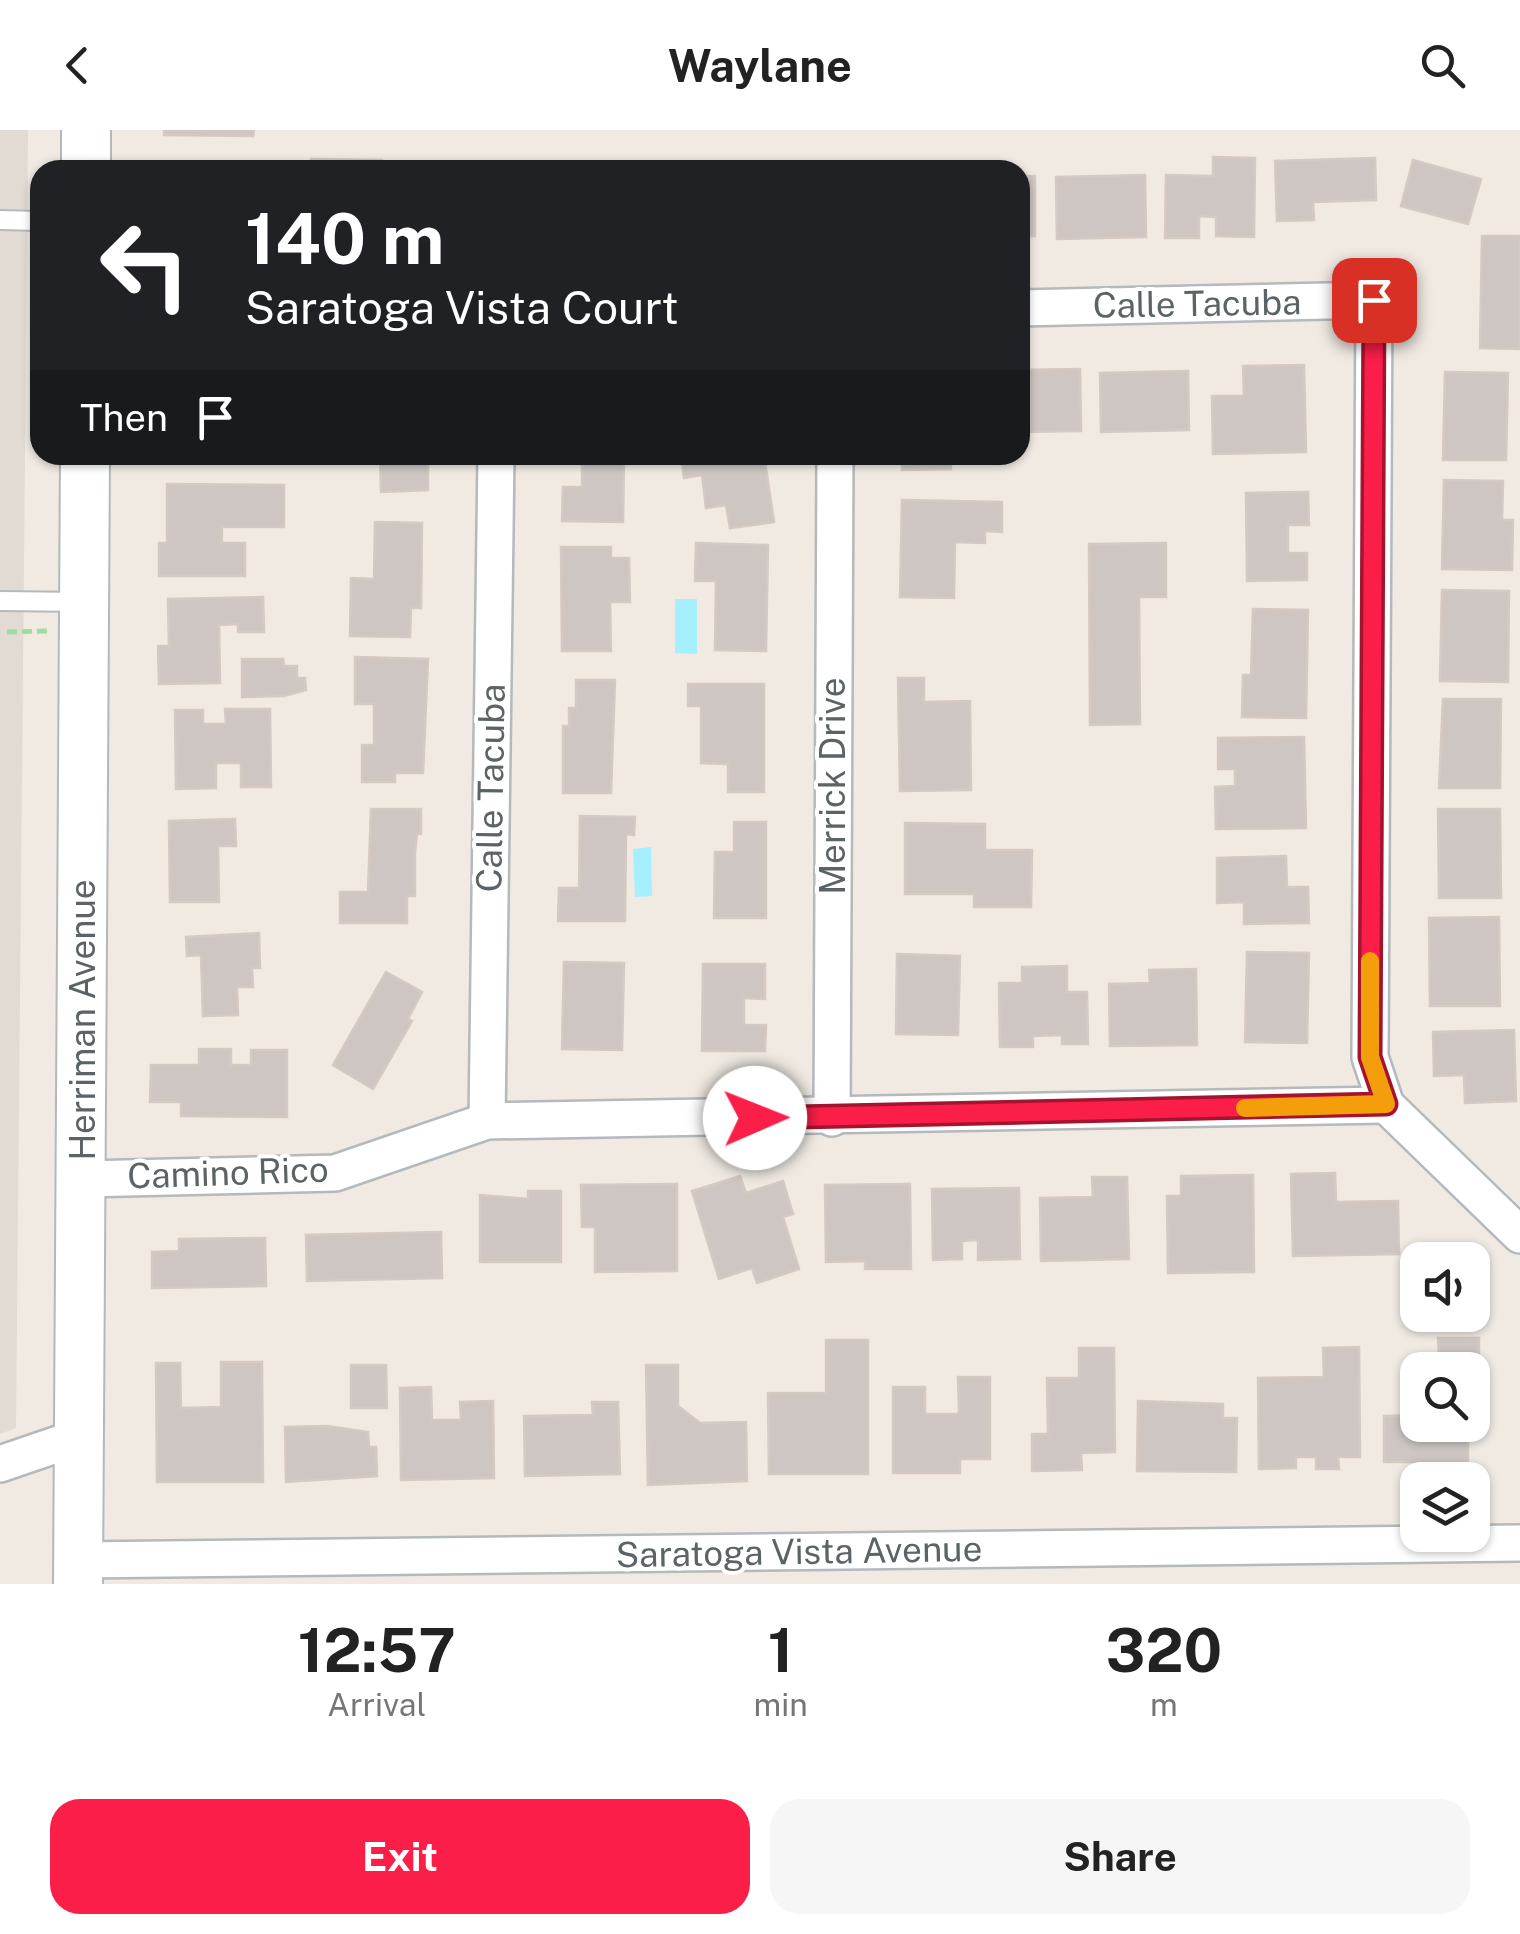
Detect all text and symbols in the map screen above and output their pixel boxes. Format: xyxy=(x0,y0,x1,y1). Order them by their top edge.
icon: back xyxy=(50,38,105,93)
icon: search xyxy=(1415,38,1470,93)
text: Waylane xyxy=(668,39,852,92)
text: 140 m xyxy=(245,197,444,280)
icon: left xyxy=(80,200,210,330)
pin xyxy=(1332,258,1417,343)
icon: arrive xyxy=(1347,273,1402,328)
text: Saratoga Vista Court xyxy=(245,281,679,334)
street label: Calle Tacuba xyxy=(1092,281,1302,326)
icon: arrive xyxy=(188,390,243,445)
text: Then xyxy=(80,395,168,440)
street label: Merrick Drive xyxy=(812,677,853,895)
street label: Calle Tacuba xyxy=(468,683,513,893)
street label: Herriman Avenue xyxy=(62,879,103,1161)
position arrow xyxy=(703,1066,807,1170)
street label: Camino Rico xyxy=(127,1148,329,1197)
map controls xyxy=(1400,1242,1490,1552)
button: sound xyxy=(1400,1242,1490,1332)
button: search xyxy=(1400,1352,1490,1442)
button: layers xyxy=(1400,1462,1490,1552)
street label: Saratoga Vista Avenue xyxy=(615,1528,983,1575)
text: 12:57 xyxy=(298,1615,456,1686)
text: 1 xyxy=(768,1615,794,1686)
text: 320 xyxy=(1106,1615,1222,1686)
text: Arrival xyxy=(327,1686,426,1723)
text: min xyxy=(754,1686,808,1723)
text: m xyxy=(1150,1686,1178,1723)
button: Exit xyxy=(50,1799,750,1914)
button: Share xyxy=(770,1799,1470,1914)

